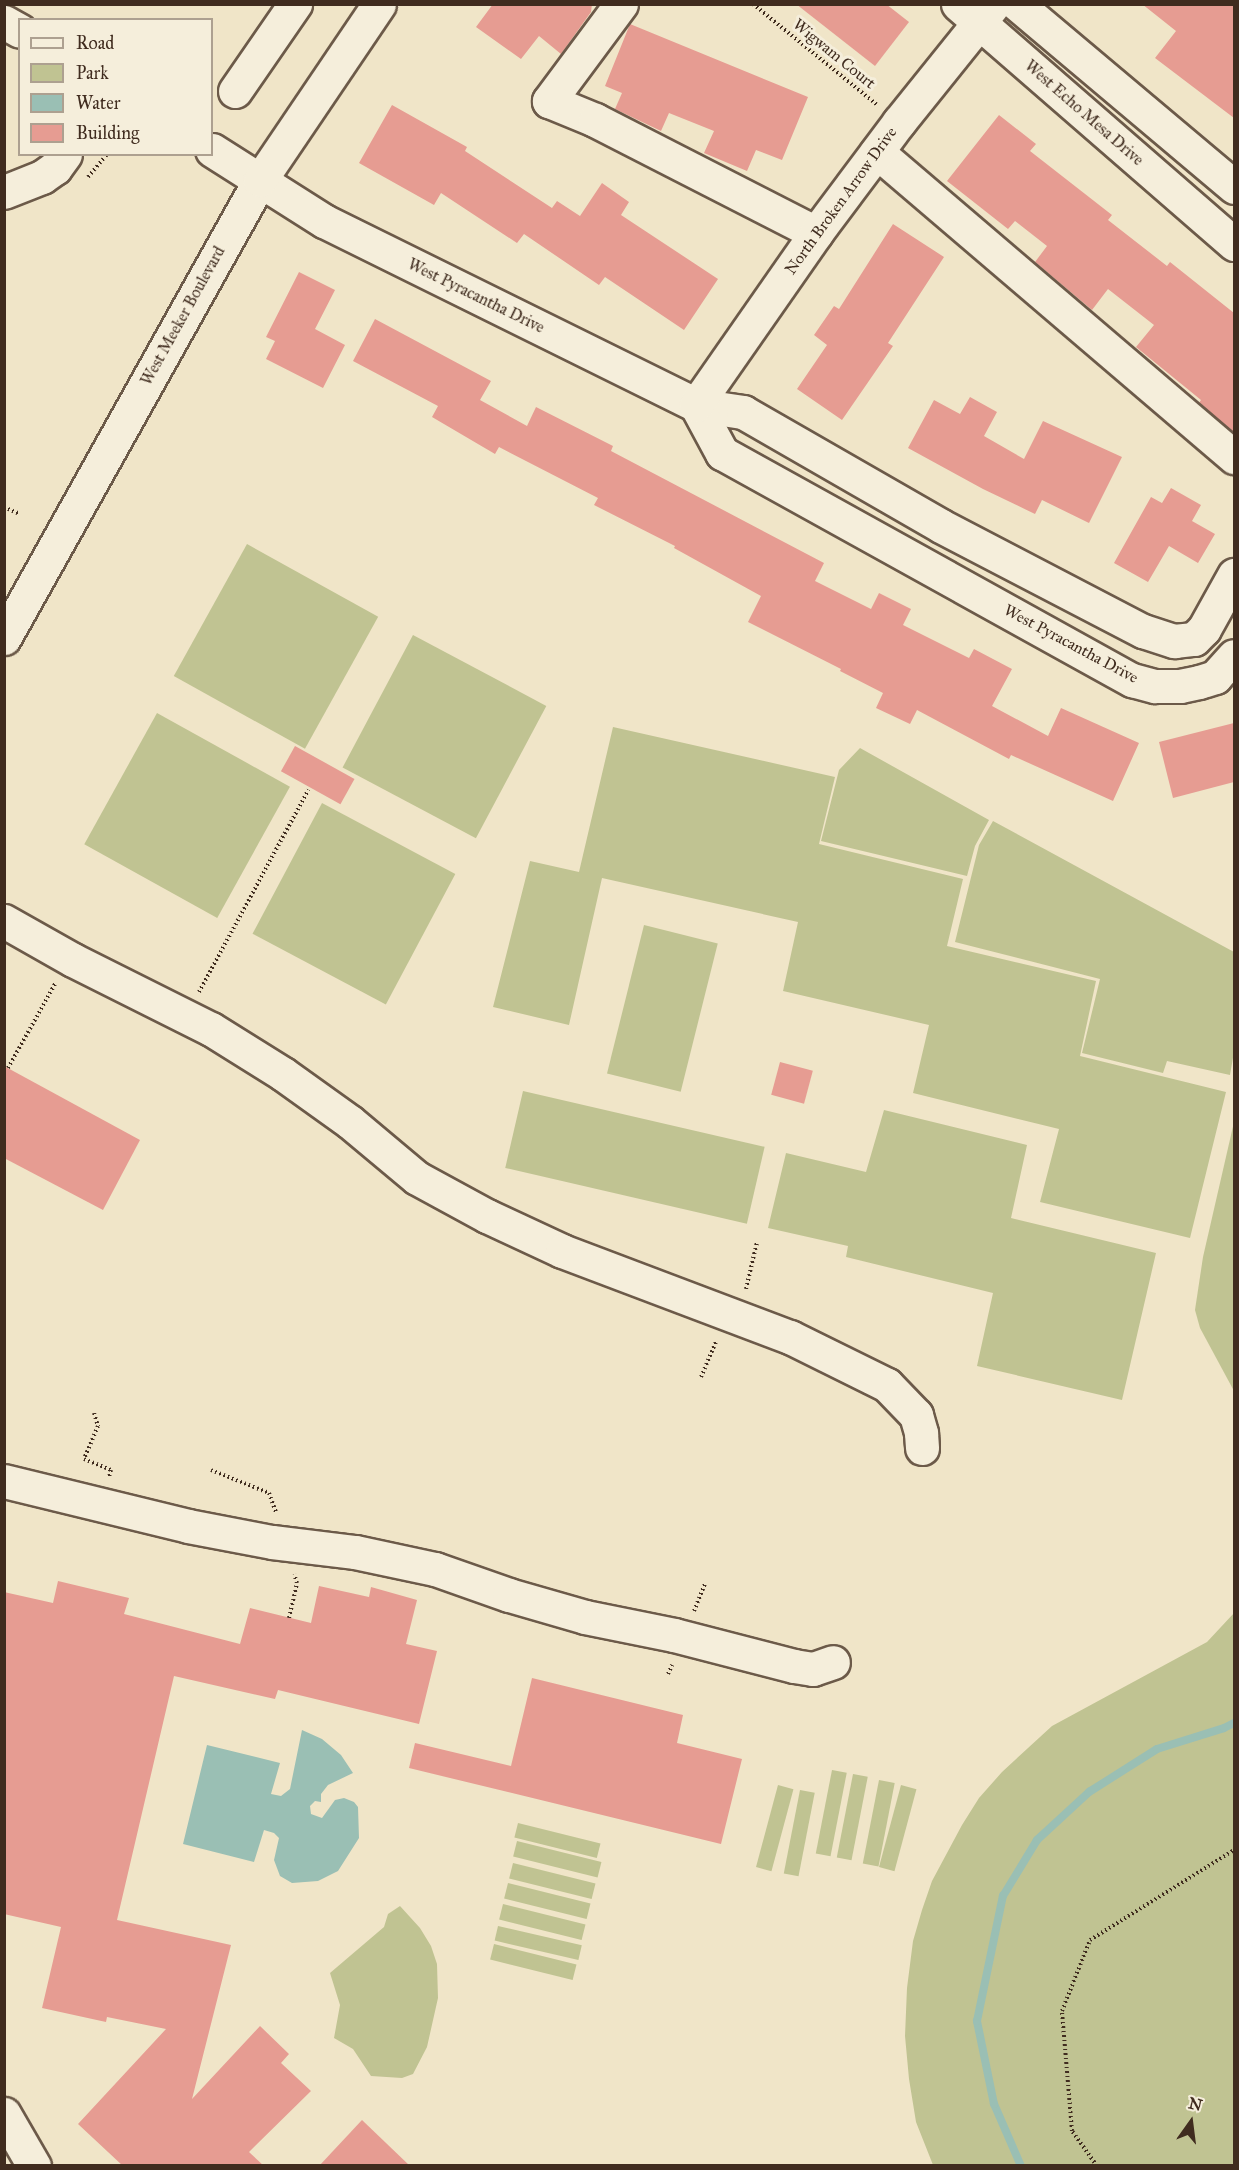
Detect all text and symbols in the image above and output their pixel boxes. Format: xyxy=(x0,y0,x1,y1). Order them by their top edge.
street label: Wigwam Court xyxy=(789,15,879,93)
legend xyxy=(18,18,213,156)
text: Road xyxy=(76,32,114,54)
street label: West Echo Mesa Drive xyxy=(1021,56,1147,170)
text: Park xyxy=(76,62,109,84)
text: Water xyxy=(76,92,120,114)
text: Building xyxy=(76,122,139,144)
street label: North Broken Arrow Drive xyxy=(781,123,901,279)
street label: West Meeker Boulevard xyxy=(137,243,229,389)
street label: West Pyracantha Drive xyxy=(405,255,547,337)
street label: West Pyracantha Drive xyxy=(1001,600,1141,688)
north arrow xyxy=(1161,2092,1221,2152)
text: N xyxy=(1187,2093,1204,2115)

